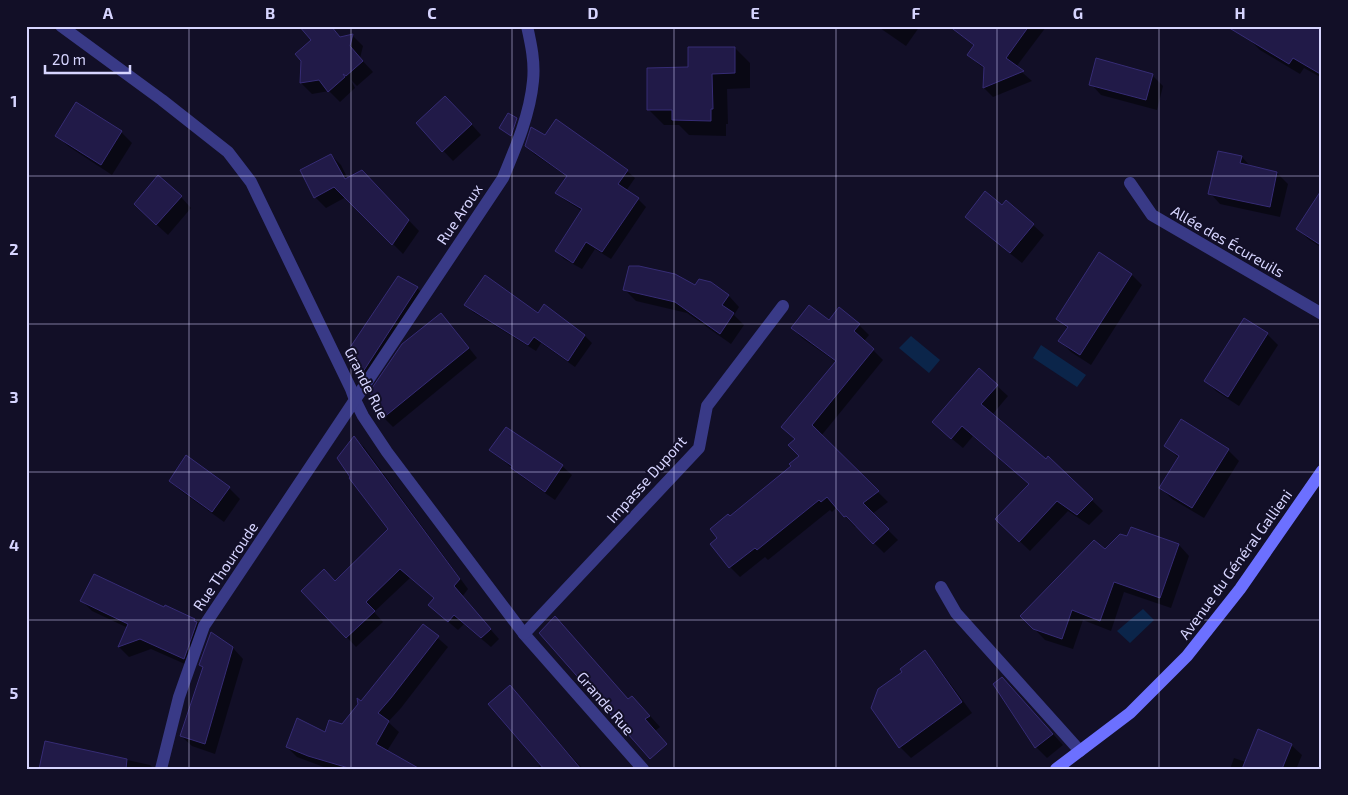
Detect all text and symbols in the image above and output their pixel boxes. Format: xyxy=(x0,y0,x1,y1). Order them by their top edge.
text: A xyxy=(103,3,114,22)
text: B xyxy=(265,3,275,22)
text: C xyxy=(427,3,437,22)
text: D xyxy=(588,3,599,22)
text: E xyxy=(750,3,760,22)
text: F xyxy=(912,3,921,22)
text: G xyxy=(1073,3,1083,22)
text: H xyxy=(1234,3,1246,22)
scale bar xyxy=(45,42,130,74)
text: 20 m xyxy=(52,50,86,68)
text: 1 xyxy=(11,91,17,110)
street label: Rue Aroux xyxy=(432,180,486,248)
street label: Allée des Écureuils xyxy=(1168,201,1288,281)
text: 2 xyxy=(9,239,19,258)
street label: Grande Rue xyxy=(341,344,393,422)
text: 3 xyxy=(9,387,19,406)
street label: Impasse Dupont xyxy=(602,432,690,526)
street label: Avenue du Général Gallieni xyxy=(1175,486,1295,642)
street label: Rue Thouroude xyxy=(189,518,261,614)
text: 4 xyxy=(9,535,19,554)
street label: Grande Rue xyxy=(574,668,638,738)
text: 5 xyxy=(10,683,19,702)

